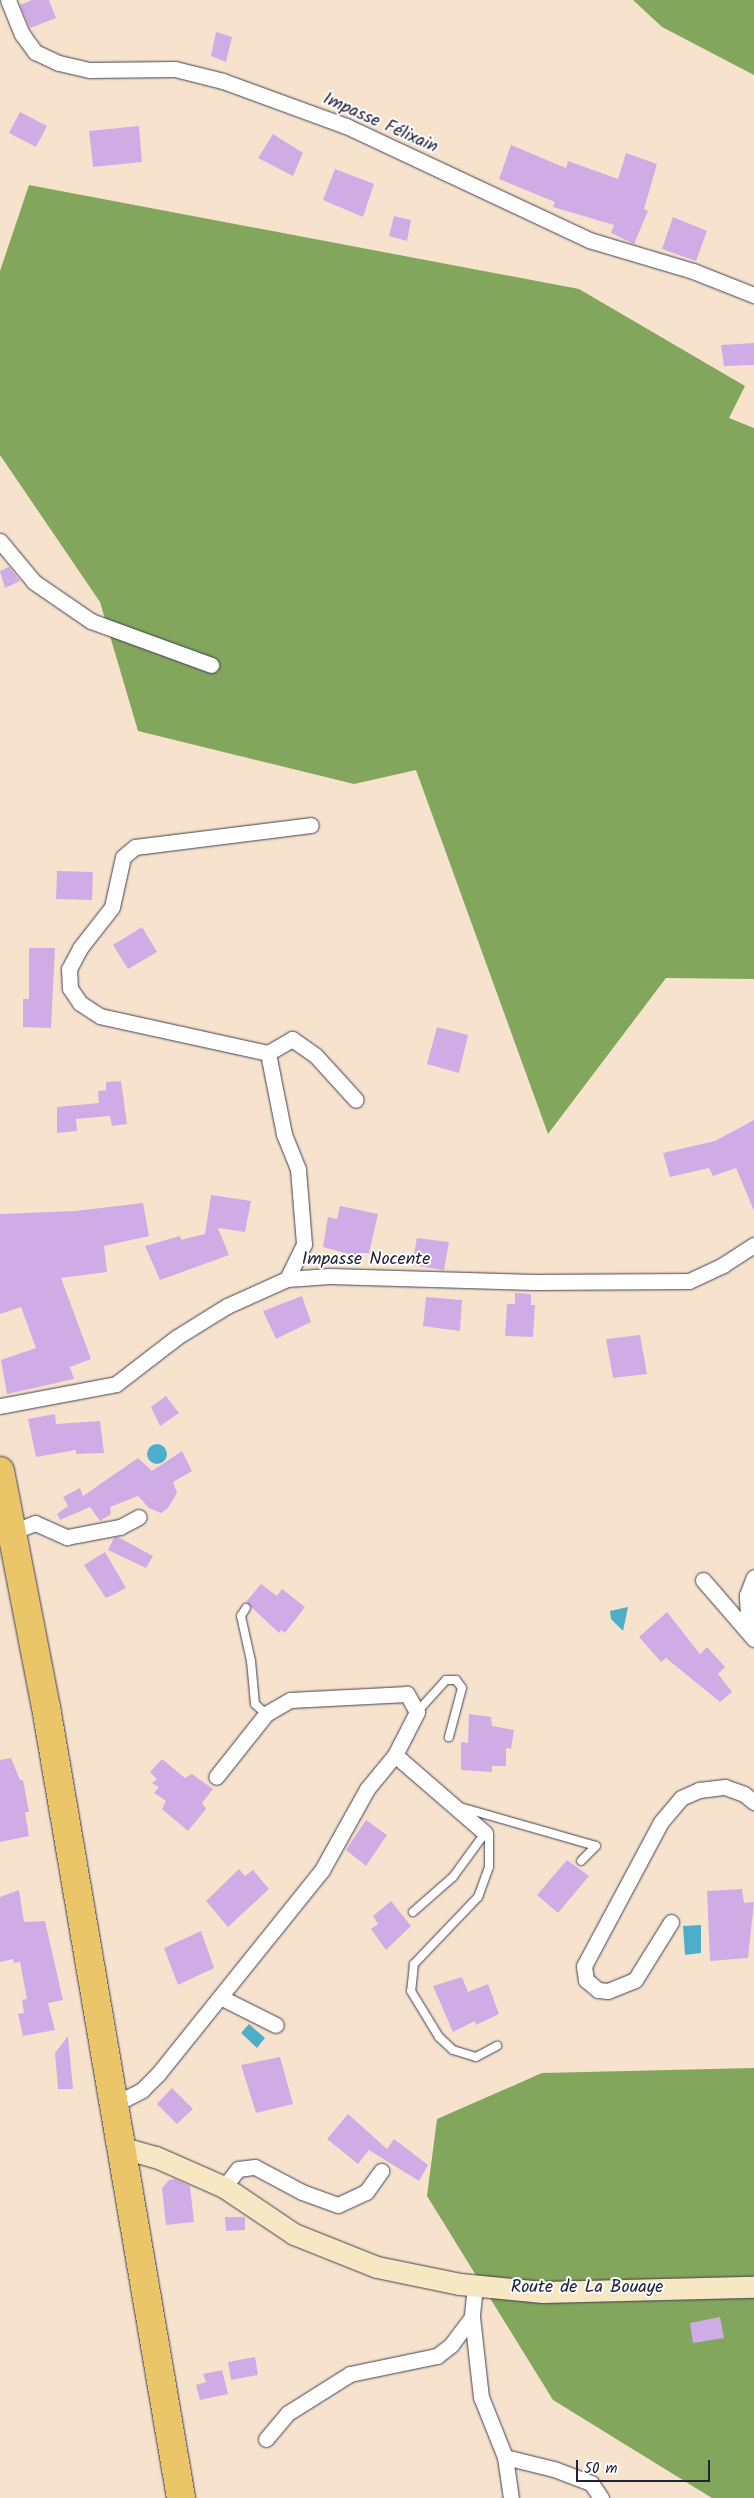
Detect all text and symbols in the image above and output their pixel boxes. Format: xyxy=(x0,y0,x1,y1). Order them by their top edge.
street label: Impasse Félixain xyxy=(319,89,441,159)
street label: Impasse Nocente xyxy=(302,1249,430,1271)
street label: Route de La Bouaye xyxy=(511,2277,663,2299)
scale bar xyxy=(579,2450,713,2482)
text: 50 m xyxy=(584,2457,618,2481)

